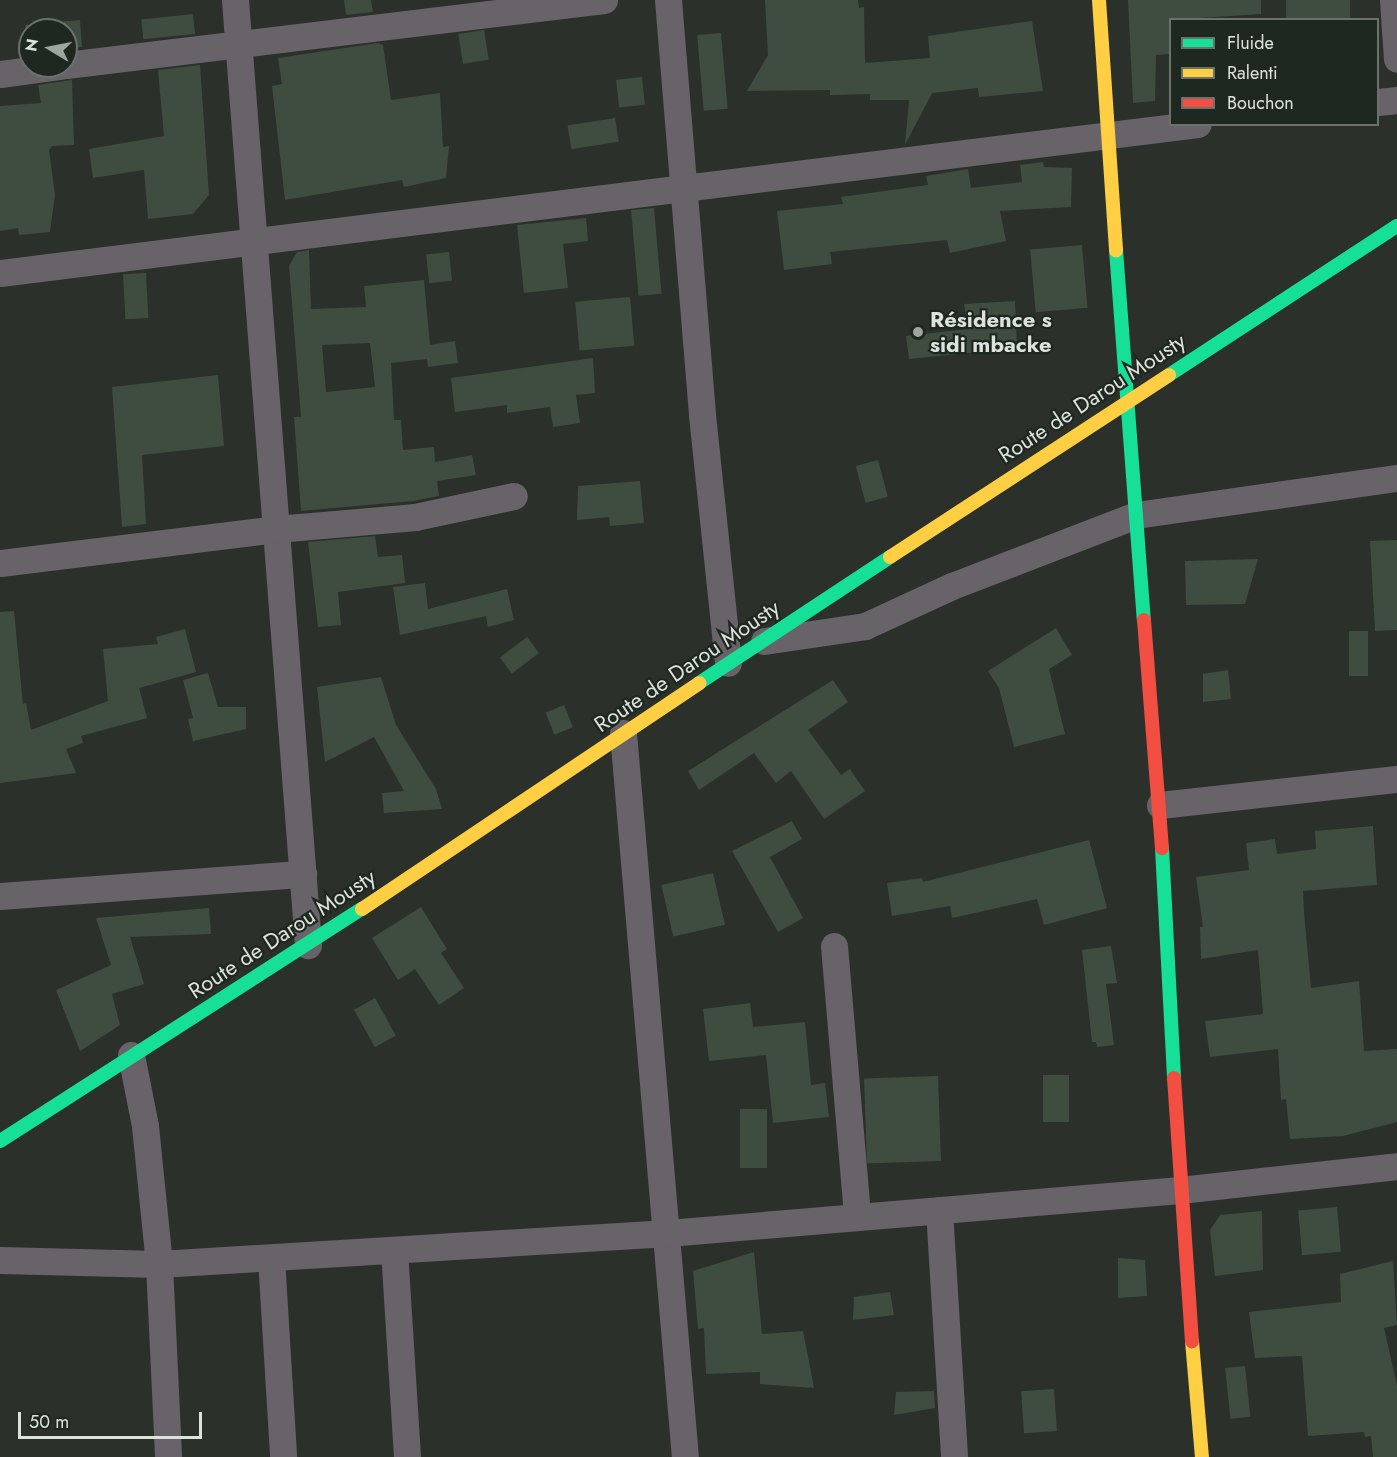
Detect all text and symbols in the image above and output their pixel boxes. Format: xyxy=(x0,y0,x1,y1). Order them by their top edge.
north arrow xyxy=(18,18,78,78)
legend xyxy=(1169,18,1379,126)
text: Fluide xyxy=(1227,30,1274,56)
text: N xyxy=(19,37,44,53)
text: Ralenti xyxy=(1227,60,1278,86)
text: Bouchon xyxy=(1227,90,1294,116)
place label: Résidence s sidi mbacke xyxy=(930,306,1052,358)
marker: Résidence s sidi mbacke xyxy=(911,325,925,339)
street label: Route de Darou Mousty xyxy=(994,328,1190,468)
street label: Route de Darou Mousty xyxy=(589,594,785,738)
street label: Route de Darou Mousty xyxy=(184,864,380,1004)
scale bar xyxy=(21,1400,206,1438)
text: 50 m xyxy=(29,1409,69,1435)

